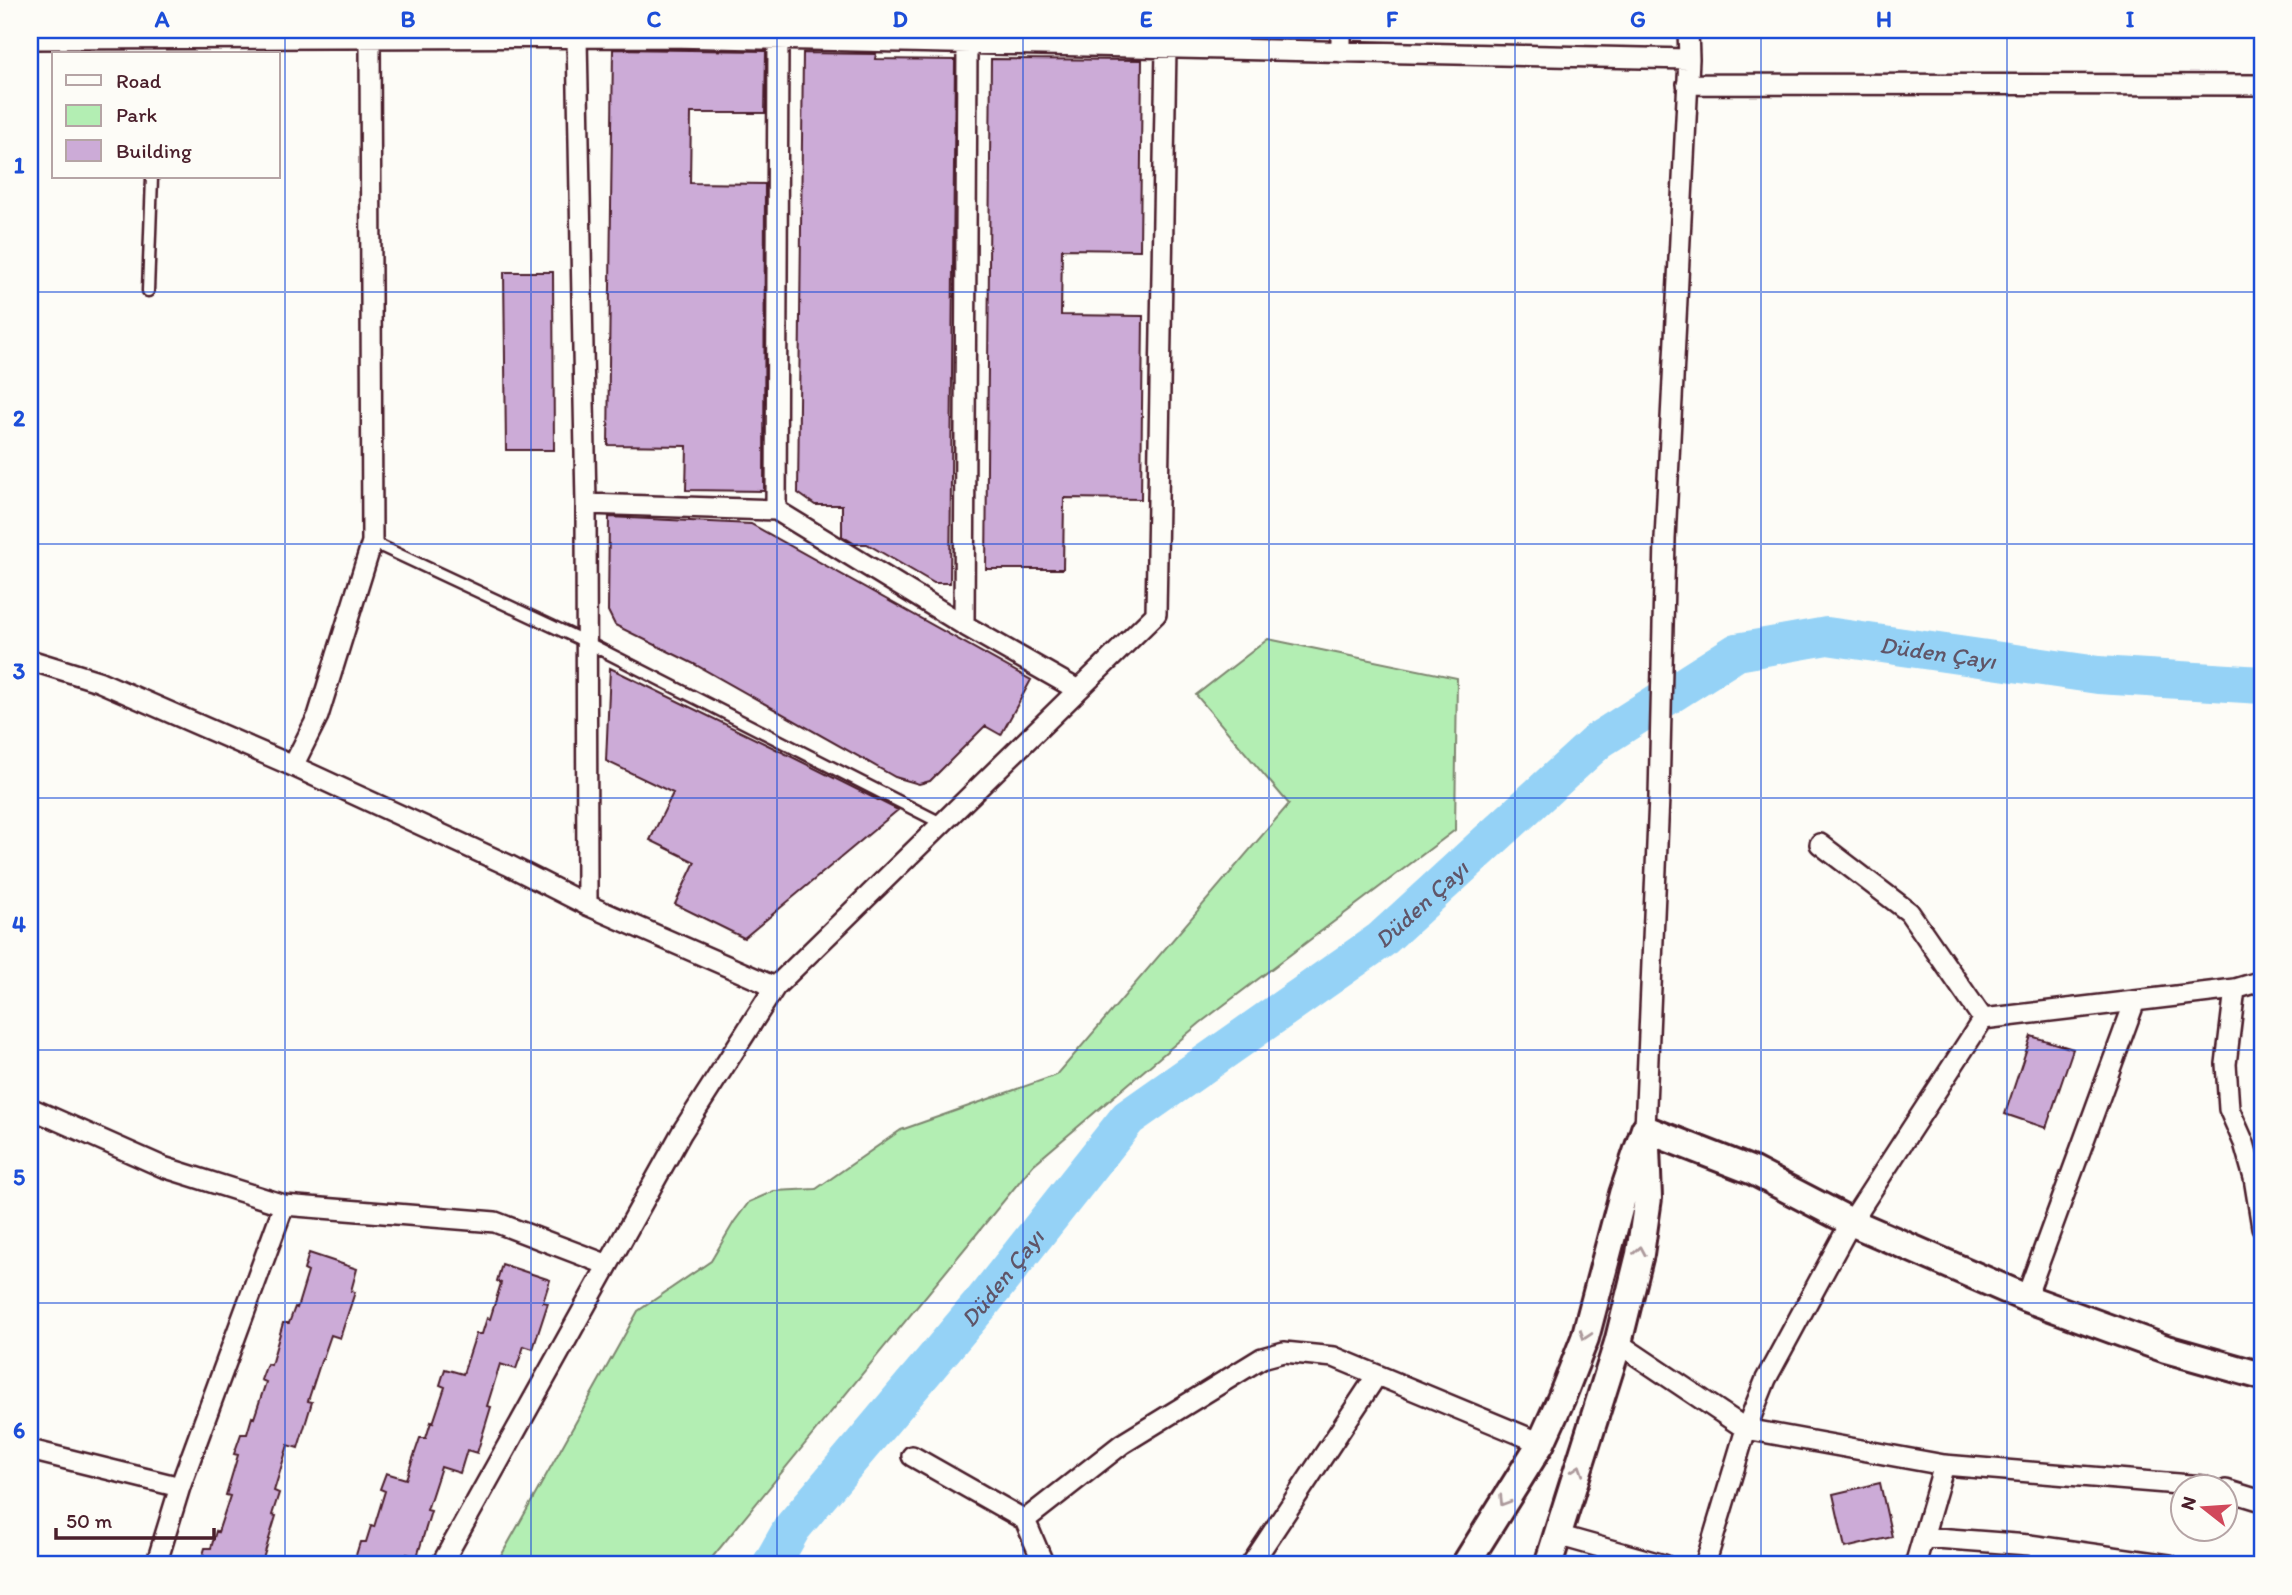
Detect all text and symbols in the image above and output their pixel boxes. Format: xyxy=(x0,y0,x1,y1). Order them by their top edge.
text: A xyxy=(154,5,170,33)
text: B xyxy=(401,5,416,33)
text: C xyxy=(647,5,662,33)
text: D xyxy=(892,5,908,33)
text: E xyxy=(1140,5,1153,33)
text: F xyxy=(1386,5,1399,33)
text: G xyxy=(1630,5,1646,33)
text: H xyxy=(1876,5,1892,33)
text: I xyxy=(2126,5,2135,33)
legend xyxy=(52,52,280,178)
text: Road xyxy=(116,68,162,93)
text: Park xyxy=(116,102,158,127)
text: Building xyxy=(116,138,192,163)
text: 1 xyxy=(14,151,25,179)
text: 2 xyxy=(13,404,26,432)
water label: Düden Çayı xyxy=(1878,629,1999,675)
text: 3 xyxy=(13,657,26,685)
water label: Düden Çayı xyxy=(1368,853,1474,954)
text: 4 xyxy=(12,910,26,938)
text: 5 xyxy=(13,1163,25,1191)
water label: Düden Çayı xyxy=(954,1222,1050,1332)
one-way arrow xyxy=(1631,1245,1646,1257)
one-way arrow xyxy=(1579,1329,1593,1341)
text: 6 xyxy=(13,1416,25,1444)
one-way arrow xyxy=(1569,1464,1584,1476)
north arrow xyxy=(2170,1472,2240,1542)
one-way arrow xyxy=(1500,1494,1513,1507)
text: N xyxy=(2175,1494,2201,1513)
scale bar xyxy=(56,1497,214,1541)
text: 50 m xyxy=(66,1508,113,1533)

